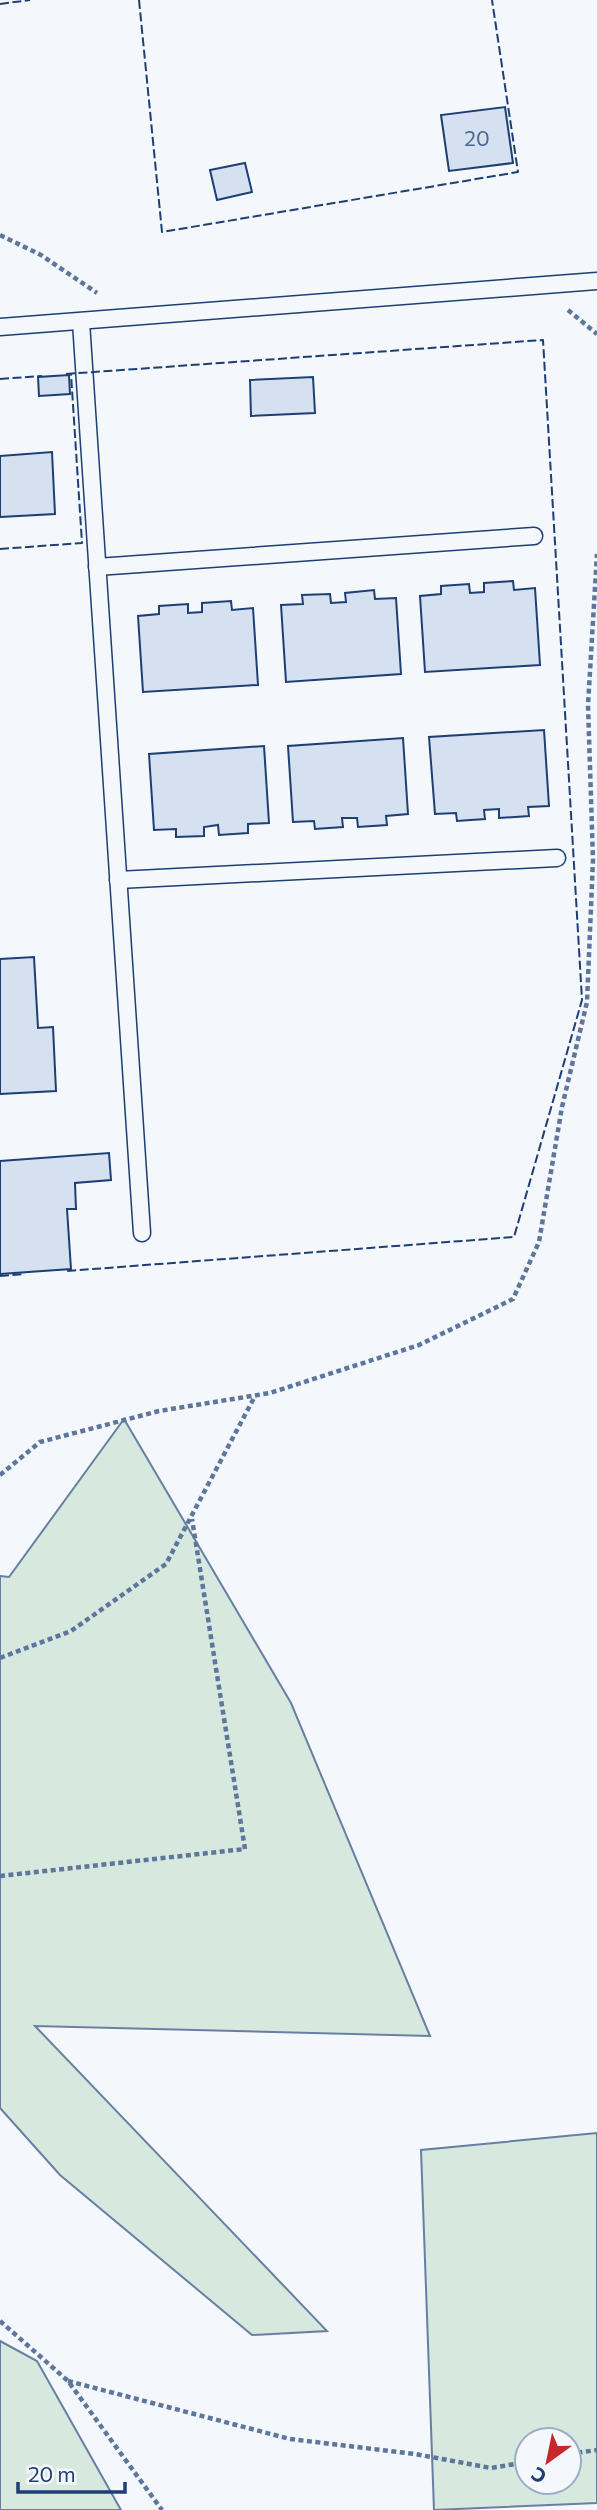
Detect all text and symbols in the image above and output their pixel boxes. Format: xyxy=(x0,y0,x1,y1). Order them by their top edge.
house number: 20 xyxy=(464,125,490,150)
north arrow xyxy=(513,2426,583,2496)
scale bar xyxy=(18,2450,124,2494)
text: 20 m xyxy=(28,2461,76,2486)
text: С xyxy=(527,2462,550,2489)

